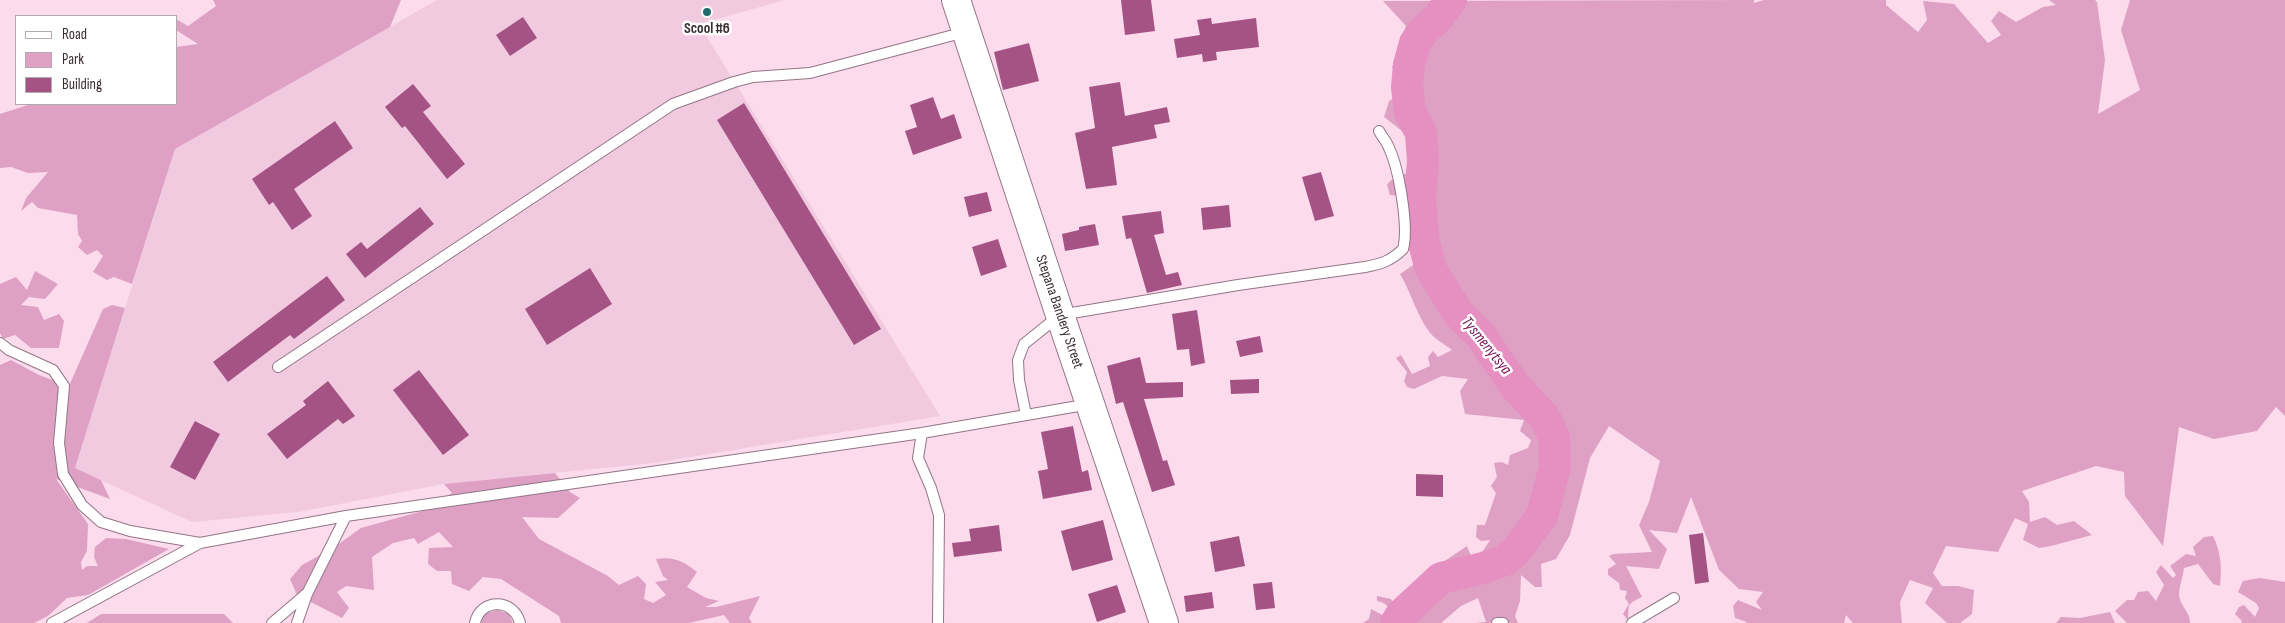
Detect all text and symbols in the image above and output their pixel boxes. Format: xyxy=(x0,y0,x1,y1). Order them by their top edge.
marker: Scool #6 xyxy=(701,6,713,18)
legend xyxy=(15,15,178,105)
place label: Scool #6 xyxy=(684,20,730,38)
text: Road xyxy=(62,25,87,44)
text: Park xyxy=(62,50,84,69)
text: Building xyxy=(62,75,102,94)
street label: Stepana Bandery Street xyxy=(1031,253,1087,371)
water label: Tysmenytsya xyxy=(1457,313,1515,379)

